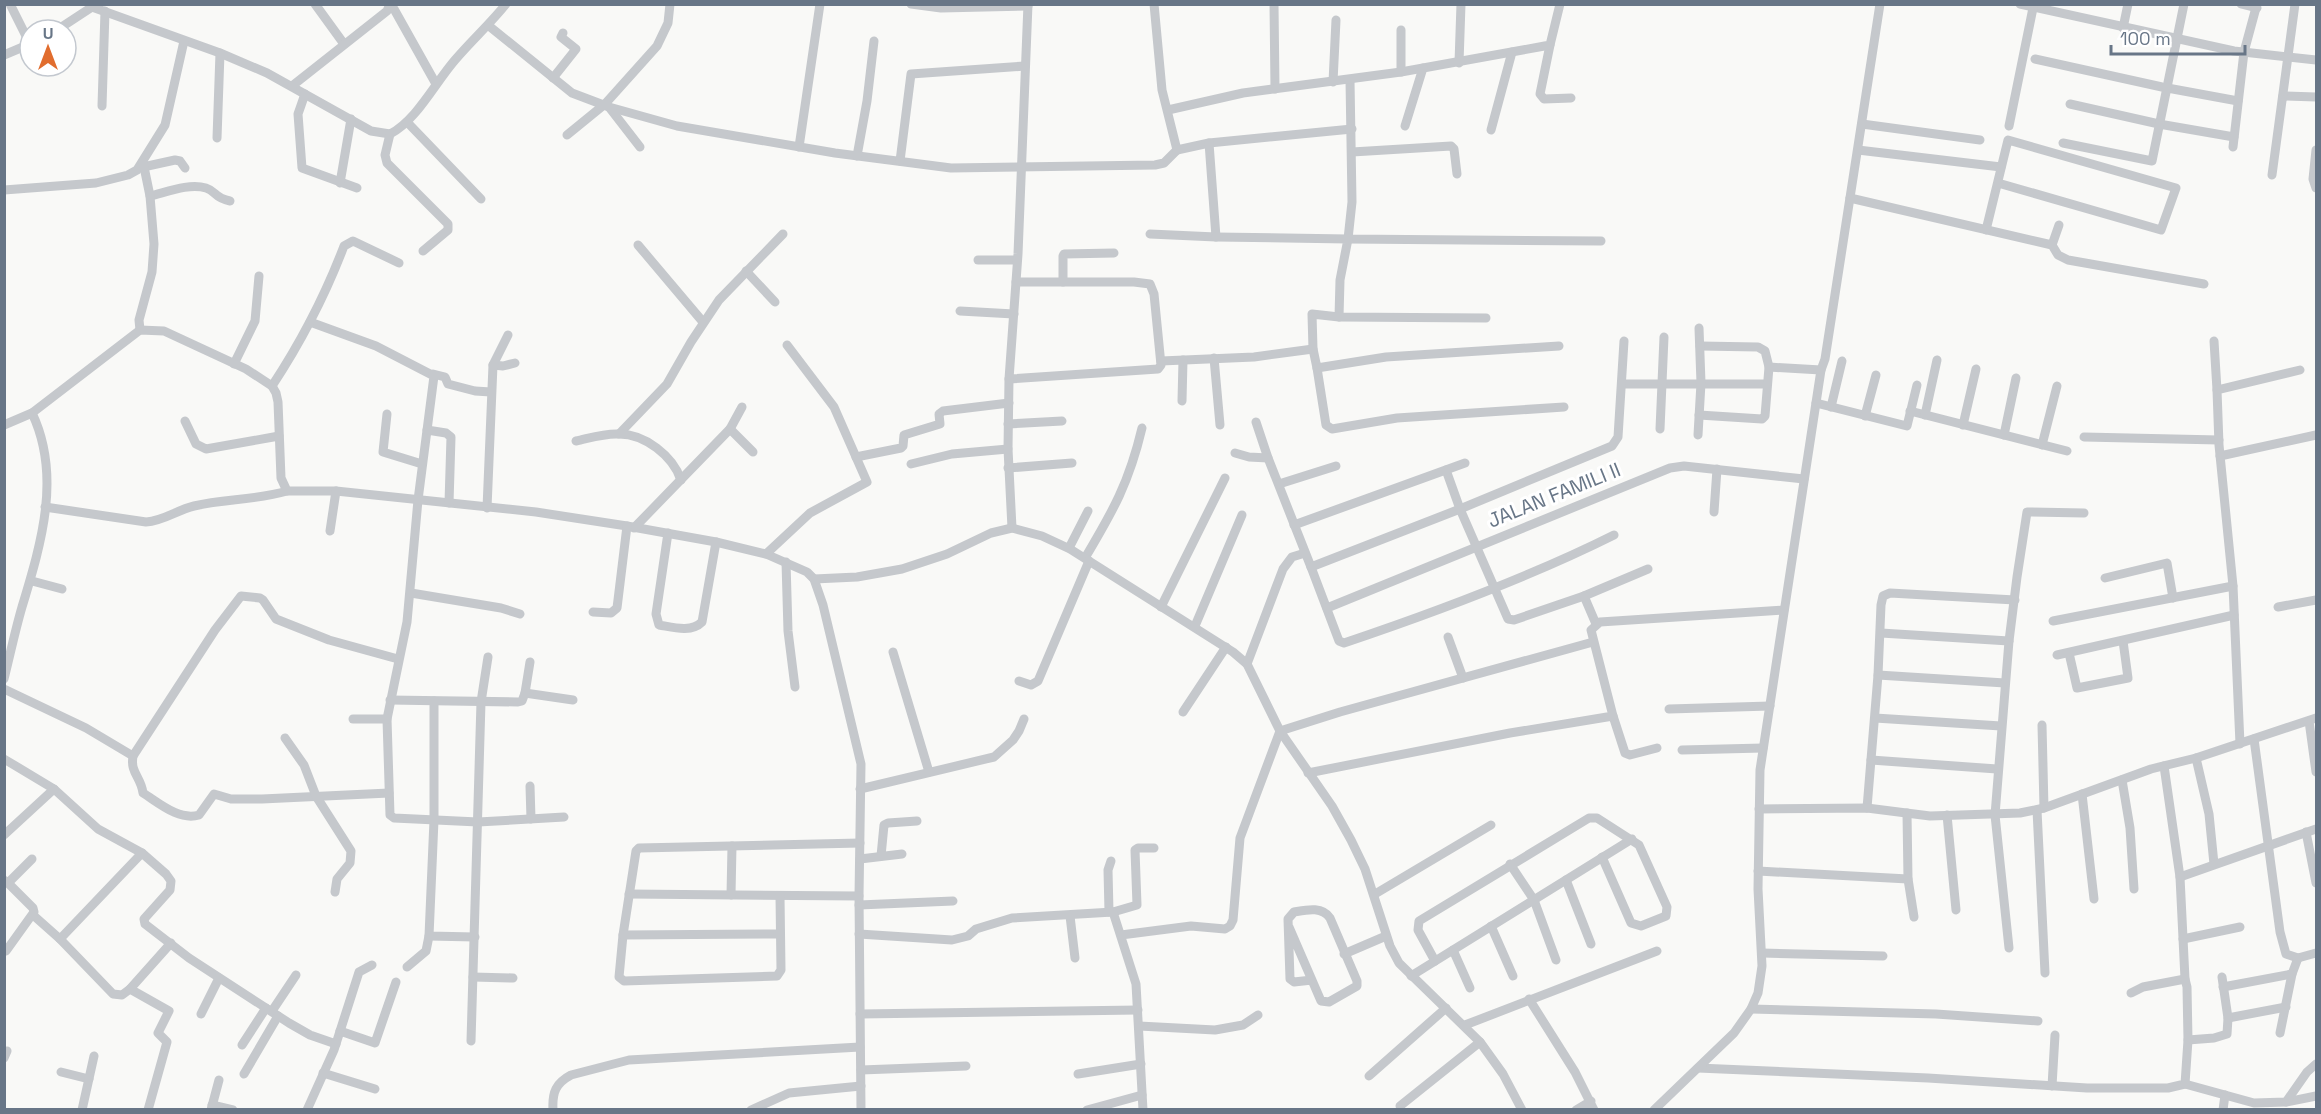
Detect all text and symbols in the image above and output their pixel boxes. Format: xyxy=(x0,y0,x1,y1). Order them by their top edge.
north arrow xyxy=(18,18,78,78)
scale bar xyxy=(2111,18,2244,56)
text: U xyxy=(43,23,53,44)
text: 100 m xyxy=(2120,27,2171,50)
street label: JALAN FAMILI II xyxy=(1484,456,1624,534)

